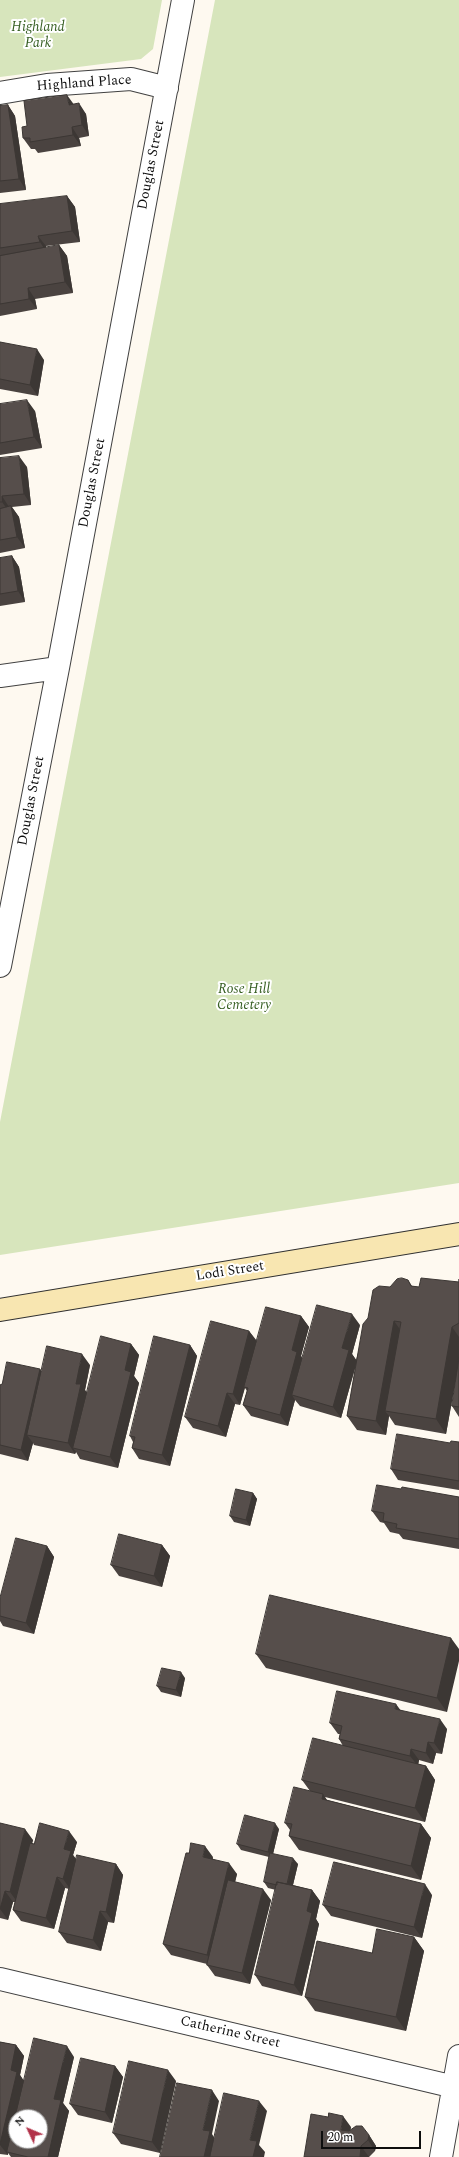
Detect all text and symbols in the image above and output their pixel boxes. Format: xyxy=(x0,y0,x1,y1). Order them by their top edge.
park label: Highland Park xyxy=(11,20,65,52)
street label: Highland Place xyxy=(36,72,132,96)
street label: Douglas Street xyxy=(135,119,169,211)
street label: Douglas Street xyxy=(76,437,110,529)
street label: Douglas Street xyxy=(15,755,49,847)
park label: Rose Hill Cemetery xyxy=(217,982,271,1014)
street label: Lodi Street xyxy=(195,1258,265,1286)
street label: Catherine Street xyxy=(178,2013,282,2053)
north arrow xyxy=(8,2109,48,2149)
text: N xyxy=(10,2112,29,2130)
scale bar xyxy=(323,2123,423,2149)
text: 20 m xyxy=(328,2128,353,2147)

